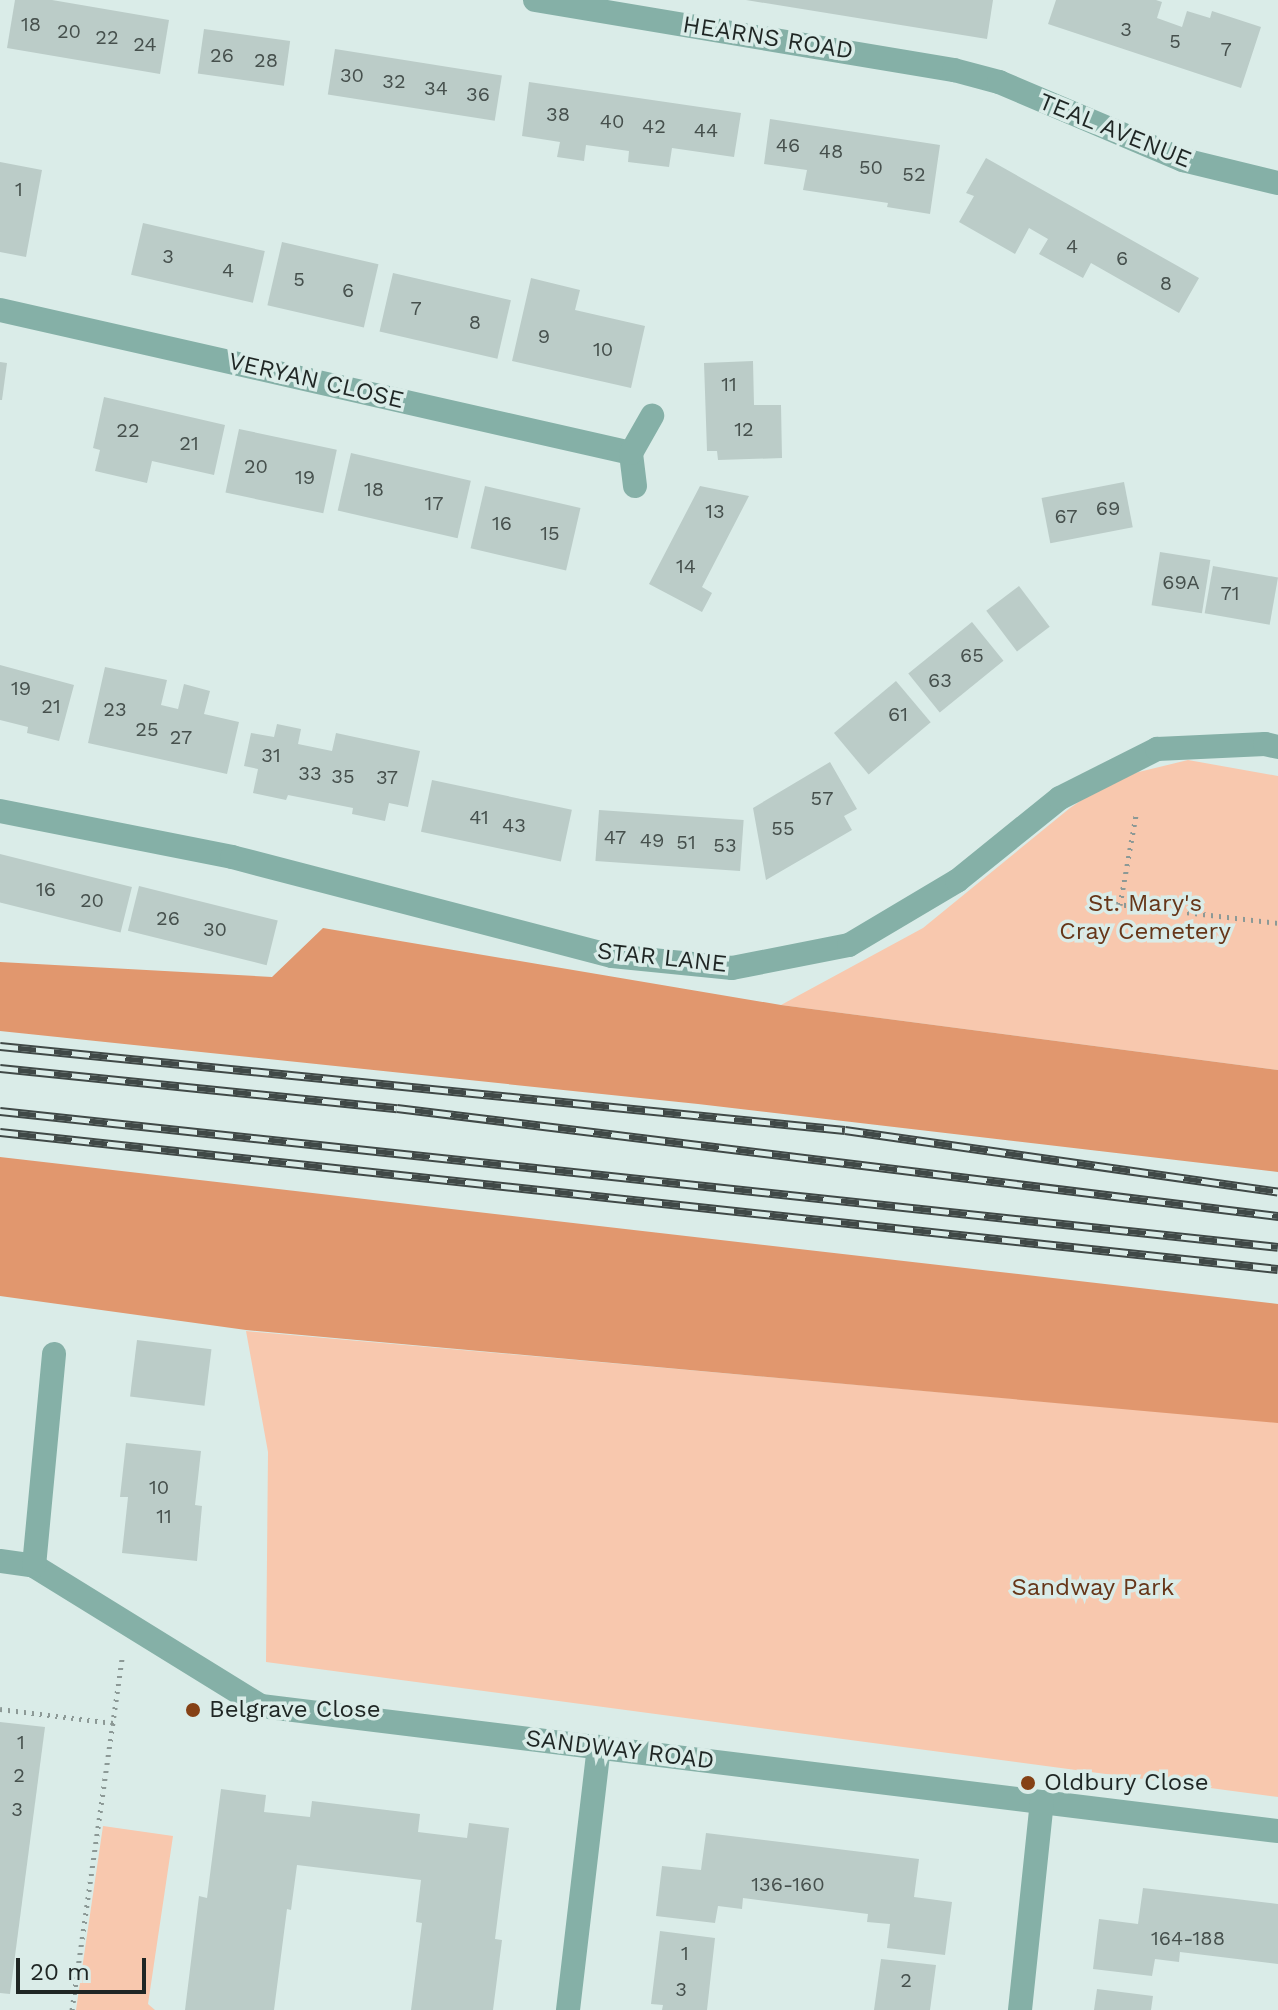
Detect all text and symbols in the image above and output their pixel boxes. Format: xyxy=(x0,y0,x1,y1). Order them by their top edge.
street label: HEARNS ROAD xyxy=(681,10,855,66)
house number: 18 xyxy=(21,12,41,36)
house number: 3 xyxy=(1120,17,1132,41)
house number: 20 xyxy=(57,19,81,43)
house number: 22 xyxy=(95,25,119,49)
house number: 5 xyxy=(1169,29,1181,53)
house number: 24 xyxy=(133,32,157,56)
house number: 7 xyxy=(1220,37,1232,61)
house number: 26 xyxy=(210,43,234,67)
house number: 28 xyxy=(254,48,278,72)
house number: 30 xyxy=(340,63,364,87)
house number: 32 xyxy=(382,69,406,93)
house number: 34 xyxy=(424,76,448,100)
house number: 36 xyxy=(466,82,490,106)
street label: TEAL AVENUE xyxy=(1034,87,1196,175)
house number: 38 xyxy=(546,102,570,126)
house number: 40 xyxy=(600,109,624,133)
house number: 42 xyxy=(642,114,666,138)
house number: 44 xyxy=(694,118,718,142)
house number: 46 xyxy=(776,133,800,157)
house number: 48 xyxy=(819,139,843,163)
house number: 50 xyxy=(859,155,883,179)
house number: 52 xyxy=(902,162,926,186)
house number: 1 xyxy=(15,177,23,201)
house number: 4 xyxy=(1066,234,1078,258)
house number: 3 xyxy=(162,244,174,268)
house number: 6 xyxy=(1116,246,1128,270)
house number: 4 xyxy=(222,258,234,282)
house number: 5 xyxy=(293,267,305,291)
house number: 8 xyxy=(1160,271,1172,295)
house number: 6 xyxy=(342,278,354,302)
house number: 7 xyxy=(410,296,422,320)
house number: 8 xyxy=(469,310,481,334)
house number: 9 xyxy=(538,324,550,348)
house number: 10 xyxy=(593,337,613,361)
street label: VERYAN CLOSE xyxy=(226,347,406,415)
house number: 11 xyxy=(721,372,737,396)
house number: 12 xyxy=(734,417,754,441)
house number: 22 xyxy=(116,418,140,442)
house number: 21 xyxy=(179,431,199,455)
house number: 20 xyxy=(244,454,268,478)
house number: 19 xyxy=(295,465,315,489)
house number: 18 xyxy=(364,477,384,501)
house number: 17 xyxy=(424,491,444,515)
house number: 69 xyxy=(1096,496,1120,520)
house number: 13 xyxy=(705,499,725,523)
house number: 67 xyxy=(1054,504,1078,528)
house number: 16 xyxy=(492,511,512,535)
house number: 15 xyxy=(540,521,560,545)
house number: 14 xyxy=(676,554,696,578)
house number: 69A xyxy=(1162,570,1200,594)
house number: 71 xyxy=(1220,581,1240,605)
house number: 65 xyxy=(960,643,984,667)
house number: 63 xyxy=(928,668,952,692)
house number: 19 xyxy=(11,676,31,700)
house number: 21 xyxy=(41,694,61,718)
house number: 23 xyxy=(103,697,127,721)
house number: 61 xyxy=(888,702,908,726)
house number: 25 xyxy=(135,717,159,741)
house number: 27 xyxy=(170,725,192,749)
house number: 31 xyxy=(261,743,281,767)
house number: 33 xyxy=(298,761,322,785)
house number: 35 xyxy=(331,764,355,788)
house number: 37 xyxy=(376,765,398,789)
house number: 57 xyxy=(811,786,833,810)
house number: 41 xyxy=(469,805,489,829)
house number: 43 xyxy=(502,813,526,837)
house number: 55 xyxy=(771,816,795,840)
house number: 47 xyxy=(604,825,626,849)
house number: 49 xyxy=(640,828,664,852)
house number: 51 xyxy=(676,830,696,854)
house number: 53 xyxy=(713,833,737,857)
house number: 16 xyxy=(36,877,56,901)
house number: 20 xyxy=(80,888,104,912)
park label: St. Mary's Cray Cemetery xyxy=(1059,890,1231,946)
house number: 26 xyxy=(156,906,180,930)
house number: 30 xyxy=(203,917,227,941)
street label: STAR LANE xyxy=(596,937,728,979)
house number: 10 xyxy=(149,1475,169,1499)
house number: 11 xyxy=(156,1504,172,1528)
park label: Sandway Park xyxy=(1011,1574,1175,1602)
place label: Belgrave Close xyxy=(209,1696,380,1724)
marker: Belgrave Close xyxy=(184,1701,202,1719)
street label: SANDWAY ROAD xyxy=(524,1724,716,1776)
house number: 1 xyxy=(17,1730,25,1754)
house number: 2 xyxy=(13,1763,25,1787)
place label: Oldbury Close xyxy=(1044,1769,1209,1797)
marker: Oldbury Close xyxy=(1019,1774,1037,1792)
house number: 3 xyxy=(11,1797,23,1821)
house number: 136-160 xyxy=(751,1872,825,1896)
house number: 164-188 xyxy=(1151,1926,1225,1950)
house number: 1 xyxy=(681,1941,689,1965)
scale bar xyxy=(20,1942,150,1992)
text: 20 m xyxy=(30,1958,90,1986)
house number: 2 xyxy=(900,1968,912,1992)
house number: 3 xyxy=(675,1977,687,2001)

